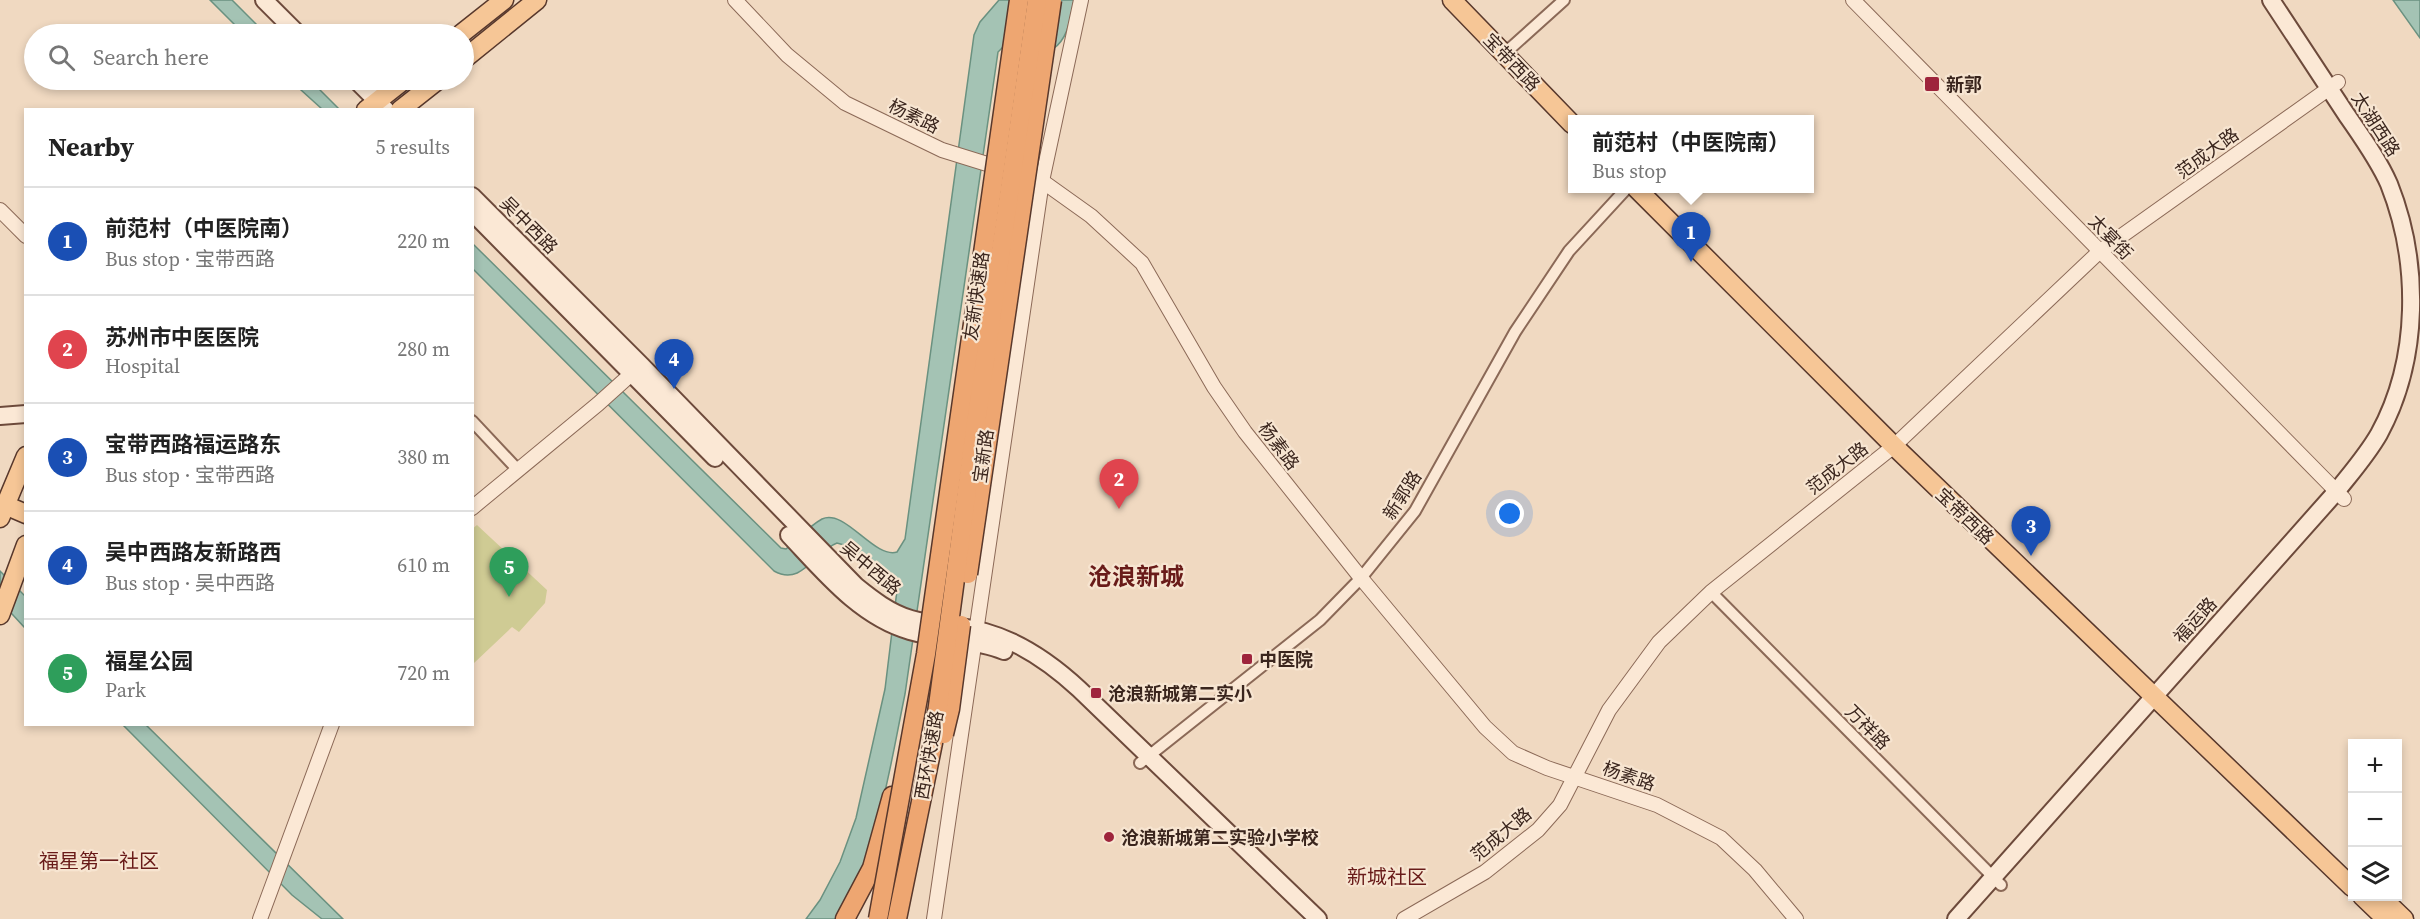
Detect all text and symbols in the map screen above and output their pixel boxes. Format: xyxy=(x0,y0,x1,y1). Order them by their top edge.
search box xyxy=(24,24,474,90)
street label: 宝带西路 xyxy=(1478,27,1546,97)
icon: search xyxy=(45,41,78,74)
text: Search here xyxy=(93,42,209,72)
place label: 新郭 xyxy=(1946,72,1982,97)
marker: 新郭 xyxy=(1923,75,1941,93)
street label: 太湖西路 xyxy=(2346,87,2406,161)
street label: 杨素路 xyxy=(884,93,944,139)
popup xyxy=(1568,115,1814,193)
street label: 范成大路 xyxy=(2171,122,2243,184)
text: 前范村（中医院南） xyxy=(1592,127,1790,157)
text: Nearby xyxy=(48,129,134,165)
text: 5 results xyxy=(375,133,450,161)
text: Bus stop xyxy=(1592,157,1667,185)
street label: 吴中西路 xyxy=(495,191,563,259)
street label: 太宴街 xyxy=(2083,209,2139,265)
pin: 1 xyxy=(1672,212,1710,262)
text: 前范村（中医院南） xyxy=(105,213,303,243)
text: 1 xyxy=(62,227,73,255)
text: 220 m xyxy=(397,227,450,255)
text: Bus stop · 宝带西路 xyxy=(105,245,275,273)
street label: 友新快速路 xyxy=(957,250,995,342)
text: 苏州市中医医院 xyxy=(105,322,259,352)
text: 2 xyxy=(62,335,73,363)
text: 280 m xyxy=(397,335,450,363)
pin: 4 xyxy=(654,340,694,389)
text: Hospital xyxy=(105,352,180,380)
street label: 杨素路 xyxy=(1253,417,1305,475)
street label: 宝新路 xyxy=(967,428,999,484)
text: 宝带西路福运路东 xyxy=(105,429,281,459)
street label: 范成大路 xyxy=(1801,436,1873,500)
text: 3 xyxy=(62,443,73,471)
text: 380 m xyxy=(397,443,450,471)
pin: 2 xyxy=(1100,460,1138,509)
text: Bus stop · 宝带西路 xyxy=(105,461,275,489)
street label: 新郭路 xyxy=(1377,466,1427,524)
street label: 宝带西路 xyxy=(1930,482,2000,550)
your location xyxy=(1495,499,1524,528)
pin: 3 xyxy=(2012,506,2050,556)
street label: 吴中西路 xyxy=(835,535,907,601)
text: 吴中西路友新路西 xyxy=(105,537,281,567)
pin: 5 xyxy=(490,548,528,597)
text: 4 xyxy=(62,551,73,579)
text: 610 m xyxy=(397,551,450,579)
district label: 沧浪新城 xyxy=(1088,560,1184,593)
text: Bus stop · 吴中西路 xyxy=(105,569,275,597)
street label: 福运路 xyxy=(2168,592,2222,648)
text: 福星公园 xyxy=(105,646,193,676)
place label: 中医院 xyxy=(1259,647,1313,672)
marker: 中医院 xyxy=(1240,652,1254,666)
text: 5 xyxy=(62,659,73,687)
text: 720 m xyxy=(397,659,450,687)
text: Park xyxy=(105,676,146,704)
place label: 沧浪新城第二实小 xyxy=(1108,681,1252,706)
marker: 沧浪新城第二实小 xyxy=(1089,686,1103,700)
street label: 万祥路 xyxy=(1840,699,1896,755)
street label: 西环快速路 xyxy=(909,709,949,801)
map controls xyxy=(2348,739,2402,901)
button: + xyxy=(2348,739,2402,793)
street label: 杨素路 xyxy=(1599,755,1659,797)
button: − xyxy=(2348,793,2402,847)
street label: 范成大路 xyxy=(1465,801,1537,867)
place label: 沧浪新城第二实验小学校 xyxy=(1121,825,1319,850)
marker: 沧浪新城第二实验小学校 xyxy=(1102,830,1116,844)
district label: 福星第一社区 xyxy=(39,847,159,875)
button: layers xyxy=(2348,847,2402,901)
district label: 新城社区 xyxy=(1347,863,1427,891)

